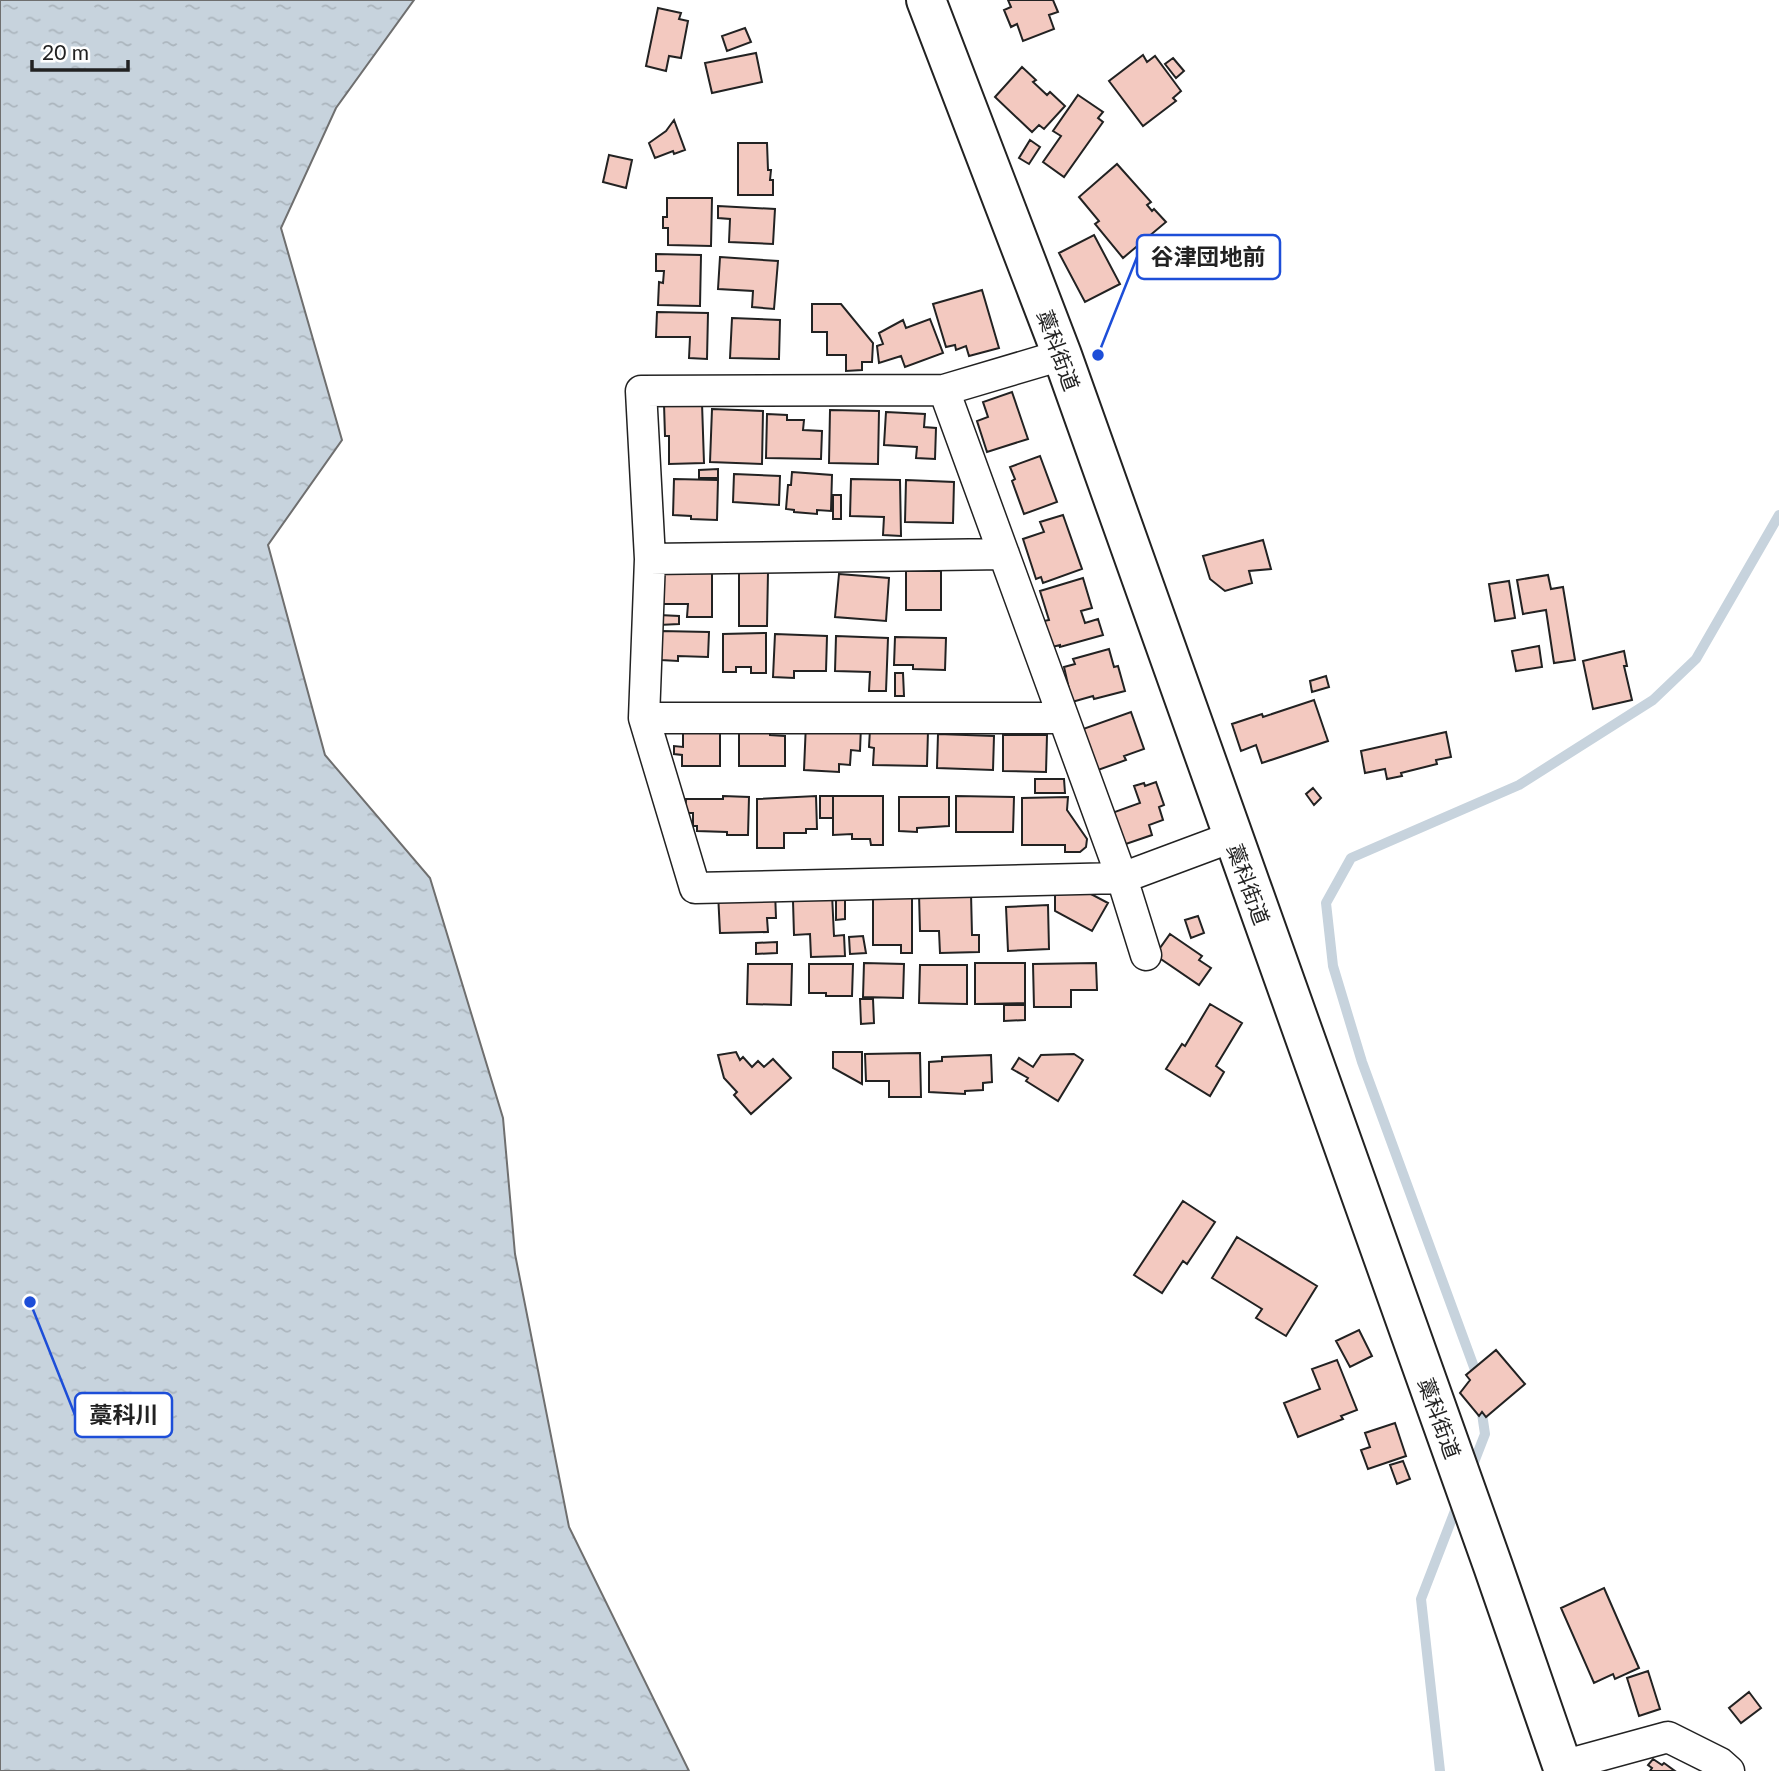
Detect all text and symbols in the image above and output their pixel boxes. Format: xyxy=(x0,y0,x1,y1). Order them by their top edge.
scale bar xyxy=(32,28,128,72)
text: 20 m xyxy=(42,39,89,64)
callout: 谷津団地前 xyxy=(1137,235,1280,279)
text: 谷津団地前 xyxy=(1151,242,1266,270)
street label: 藁科街道 xyxy=(1033,306,1085,394)
street label: 藁科街道 xyxy=(1223,840,1275,928)
street label: 藁科街道 xyxy=(1414,1374,1466,1462)
callout: 藁科川 xyxy=(75,1393,172,1437)
text: 藁科川 xyxy=(90,1400,159,1428)

